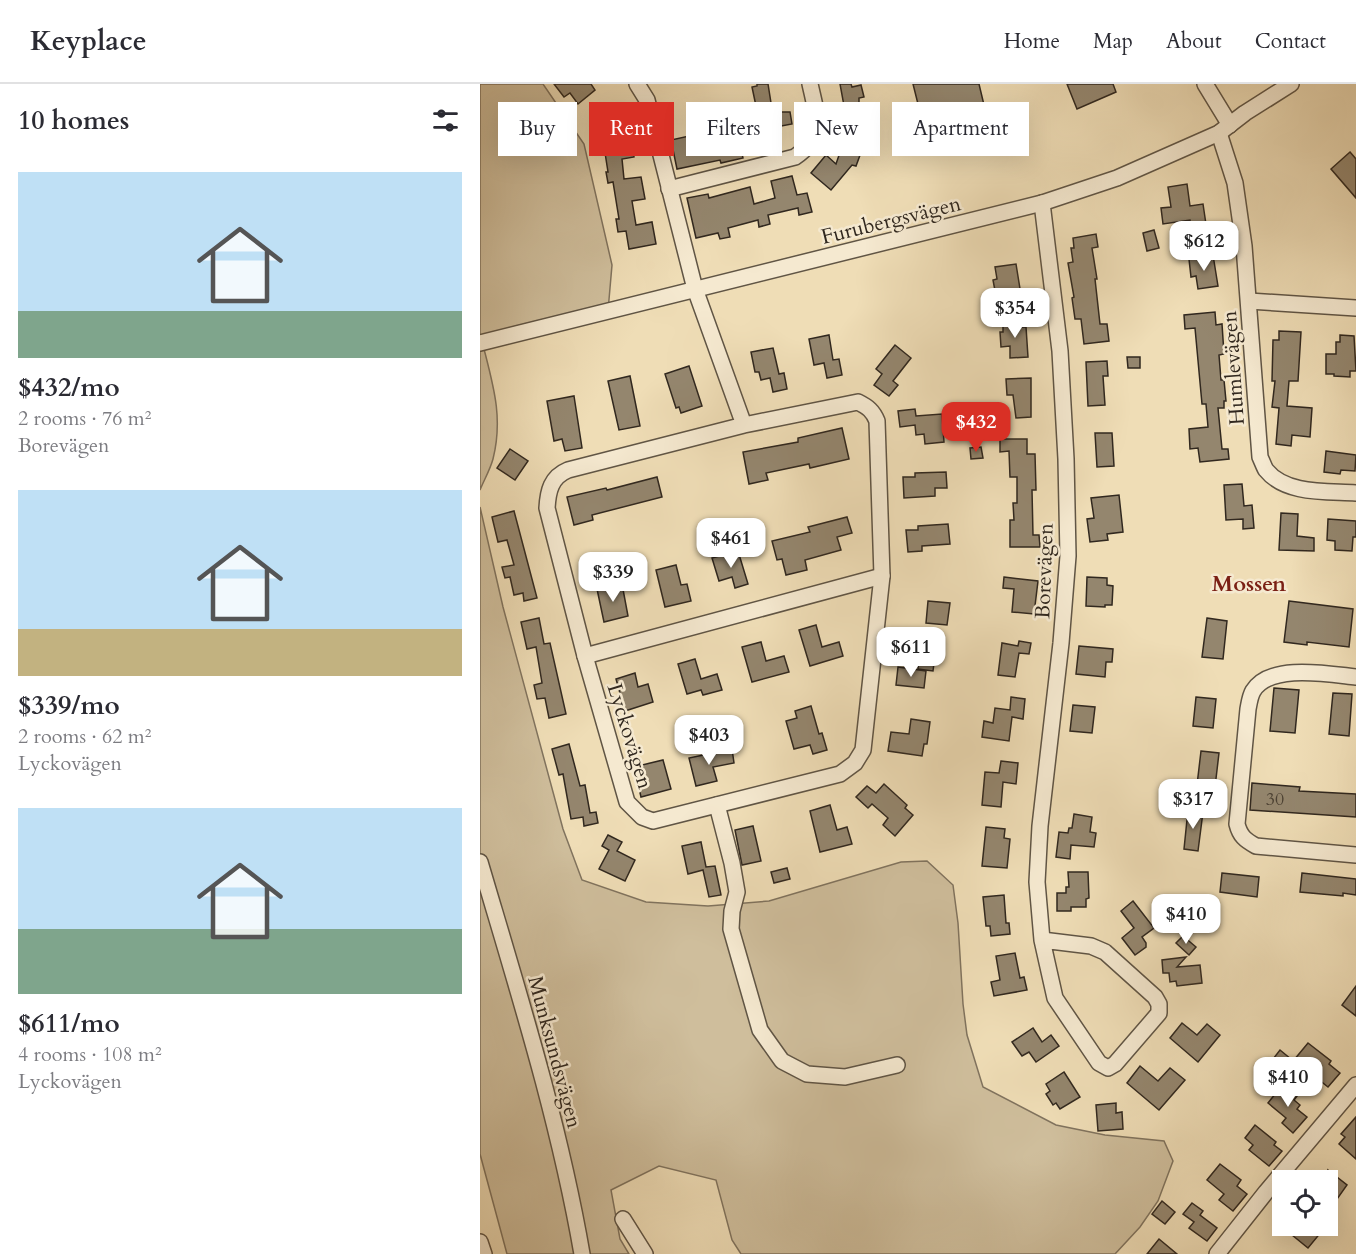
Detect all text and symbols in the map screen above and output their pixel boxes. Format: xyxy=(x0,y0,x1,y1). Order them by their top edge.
text: Keyplace xyxy=(30,22,147,60)
text: Home xyxy=(1004,27,1060,56)
text: Map xyxy=(1093,27,1133,56)
text: About xyxy=(1166,27,1222,56)
text: Contact xyxy=(1255,27,1326,56)
chip: Buy xyxy=(498,102,577,156)
chip: Rent xyxy=(589,102,674,156)
chip: Filters xyxy=(686,102,782,156)
chip: New xyxy=(794,102,880,156)
chip: Apartment xyxy=(892,102,1029,156)
text: 10 homes xyxy=(18,103,129,138)
icon: filters xyxy=(429,104,462,137)
street label: Furubergsvägen xyxy=(818,189,964,252)
icon: home xyxy=(186,211,294,319)
pin: $612 xyxy=(1168,221,1240,272)
text: $612 xyxy=(1184,227,1224,254)
pin: $354 xyxy=(979,288,1051,339)
text: $354 xyxy=(995,294,1035,321)
street label: Humlevägen xyxy=(1215,310,1252,426)
text: $432/mo xyxy=(18,370,120,405)
pin: $432 xyxy=(940,402,1012,453)
text: 2 rooms · 76 m² xyxy=(18,405,151,432)
text: $432 xyxy=(956,408,996,435)
text: Borevägen xyxy=(18,432,109,459)
pin: $461 xyxy=(695,518,767,569)
street label: Borevägen xyxy=(1028,523,1061,619)
text: $461 xyxy=(711,524,751,551)
icon: home xyxy=(186,529,294,637)
pin: $339 xyxy=(577,552,649,603)
text: $339 xyxy=(593,558,633,585)
district label: Mossen xyxy=(1212,569,1286,599)
pin: $611 xyxy=(875,627,947,678)
text: $611 xyxy=(891,633,931,660)
street label: Lyckovägen xyxy=(600,680,659,793)
text: $339/mo xyxy=(18,688,120,723)
pin: $403 xyxy=(673,715,745,766)
text: $403 xyxy=(689,721,729,748)
text: 2 rooms · 62 m² xyxy=(18,723,151,750)
text: Lyckovägen xyxy=(18,750,122,777)
pin: $317 xyxy=(1157,779,1229,830)
text: $317 xyxy=(1173,785,1213,812)
house number: 30 xyxy=(1266,787,1284,812)
icon: home xyxy=(186,847,294,955)
pin: $410 xyxy=(1150,894,1222,945)
text: $410 xyxy=(1166,900,1206,927)
street label: Munksundsvägen xyxy=(520,973,589,1131)
text: $611/mo xyxy=(18,1006,120,1041)
text: 4 rooms · 108 m² xyxy=(18,1041,162,1068)
pin: $410 xyxy=(1252,1057,1324,1108)
text: $410 xyxy=(1268,1063,1308,1090)
text: Lyckovägen xyxy=(18,1068,122,1095)
map controls xyxy=(1272,1170,1338,1236)
button: locate xyxy=(1272,1170,1338,1236)

